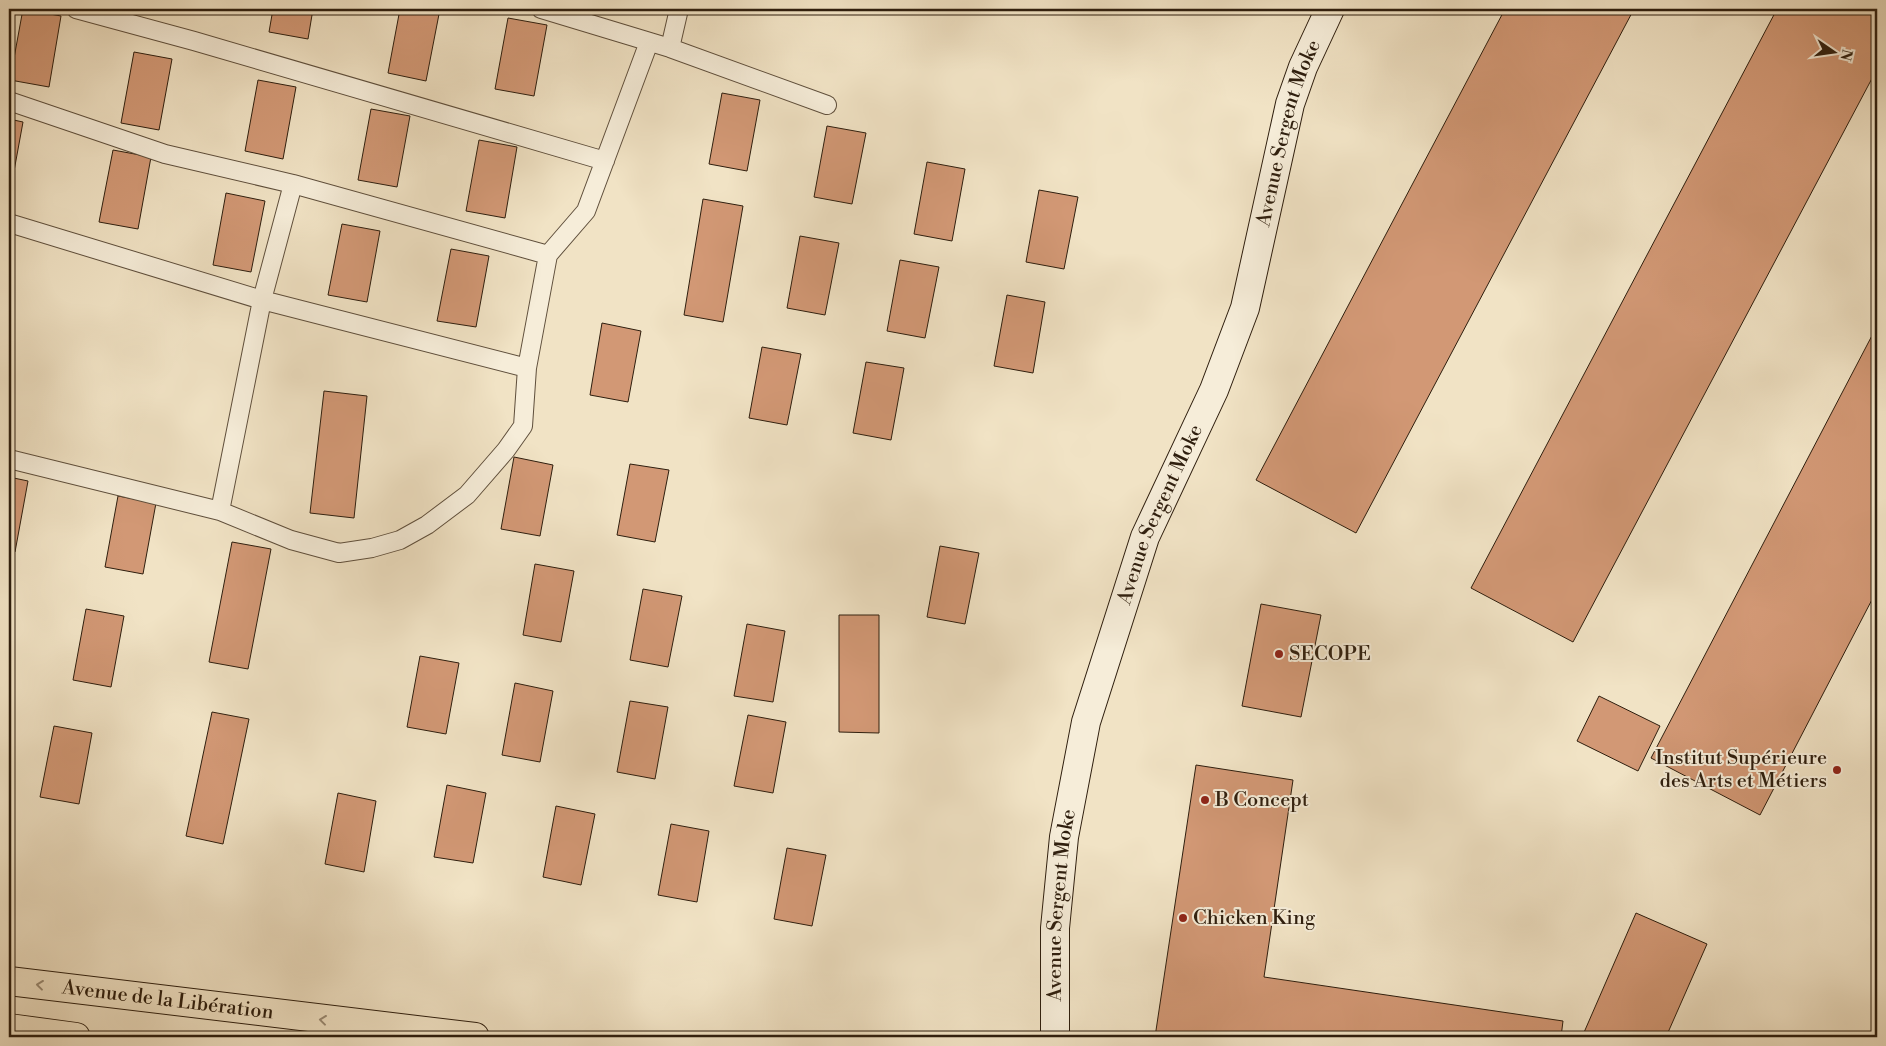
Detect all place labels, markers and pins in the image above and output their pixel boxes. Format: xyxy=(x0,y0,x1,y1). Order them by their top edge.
place label: SECOPE xyxy=(1289,642,1371,667)
marker: SECOPE xyxy=(1273,648,1285,660)
place label: Institut Supérieure des Arts et Métiers xyxy=(1655,746,1827,794)
marker: Institut Supérieure des Arts et Métiers xyxy=(1831,764,1843,776)
place label: B Concept xyxy=(1214,788,1309,813)
marker: B Concept xyxy=(1199,794,1211,806)
place label: Chicken King xyxy=(1193,906,1316,931)
marker: Chicken King xyxy=(1177,912,1189,924)

